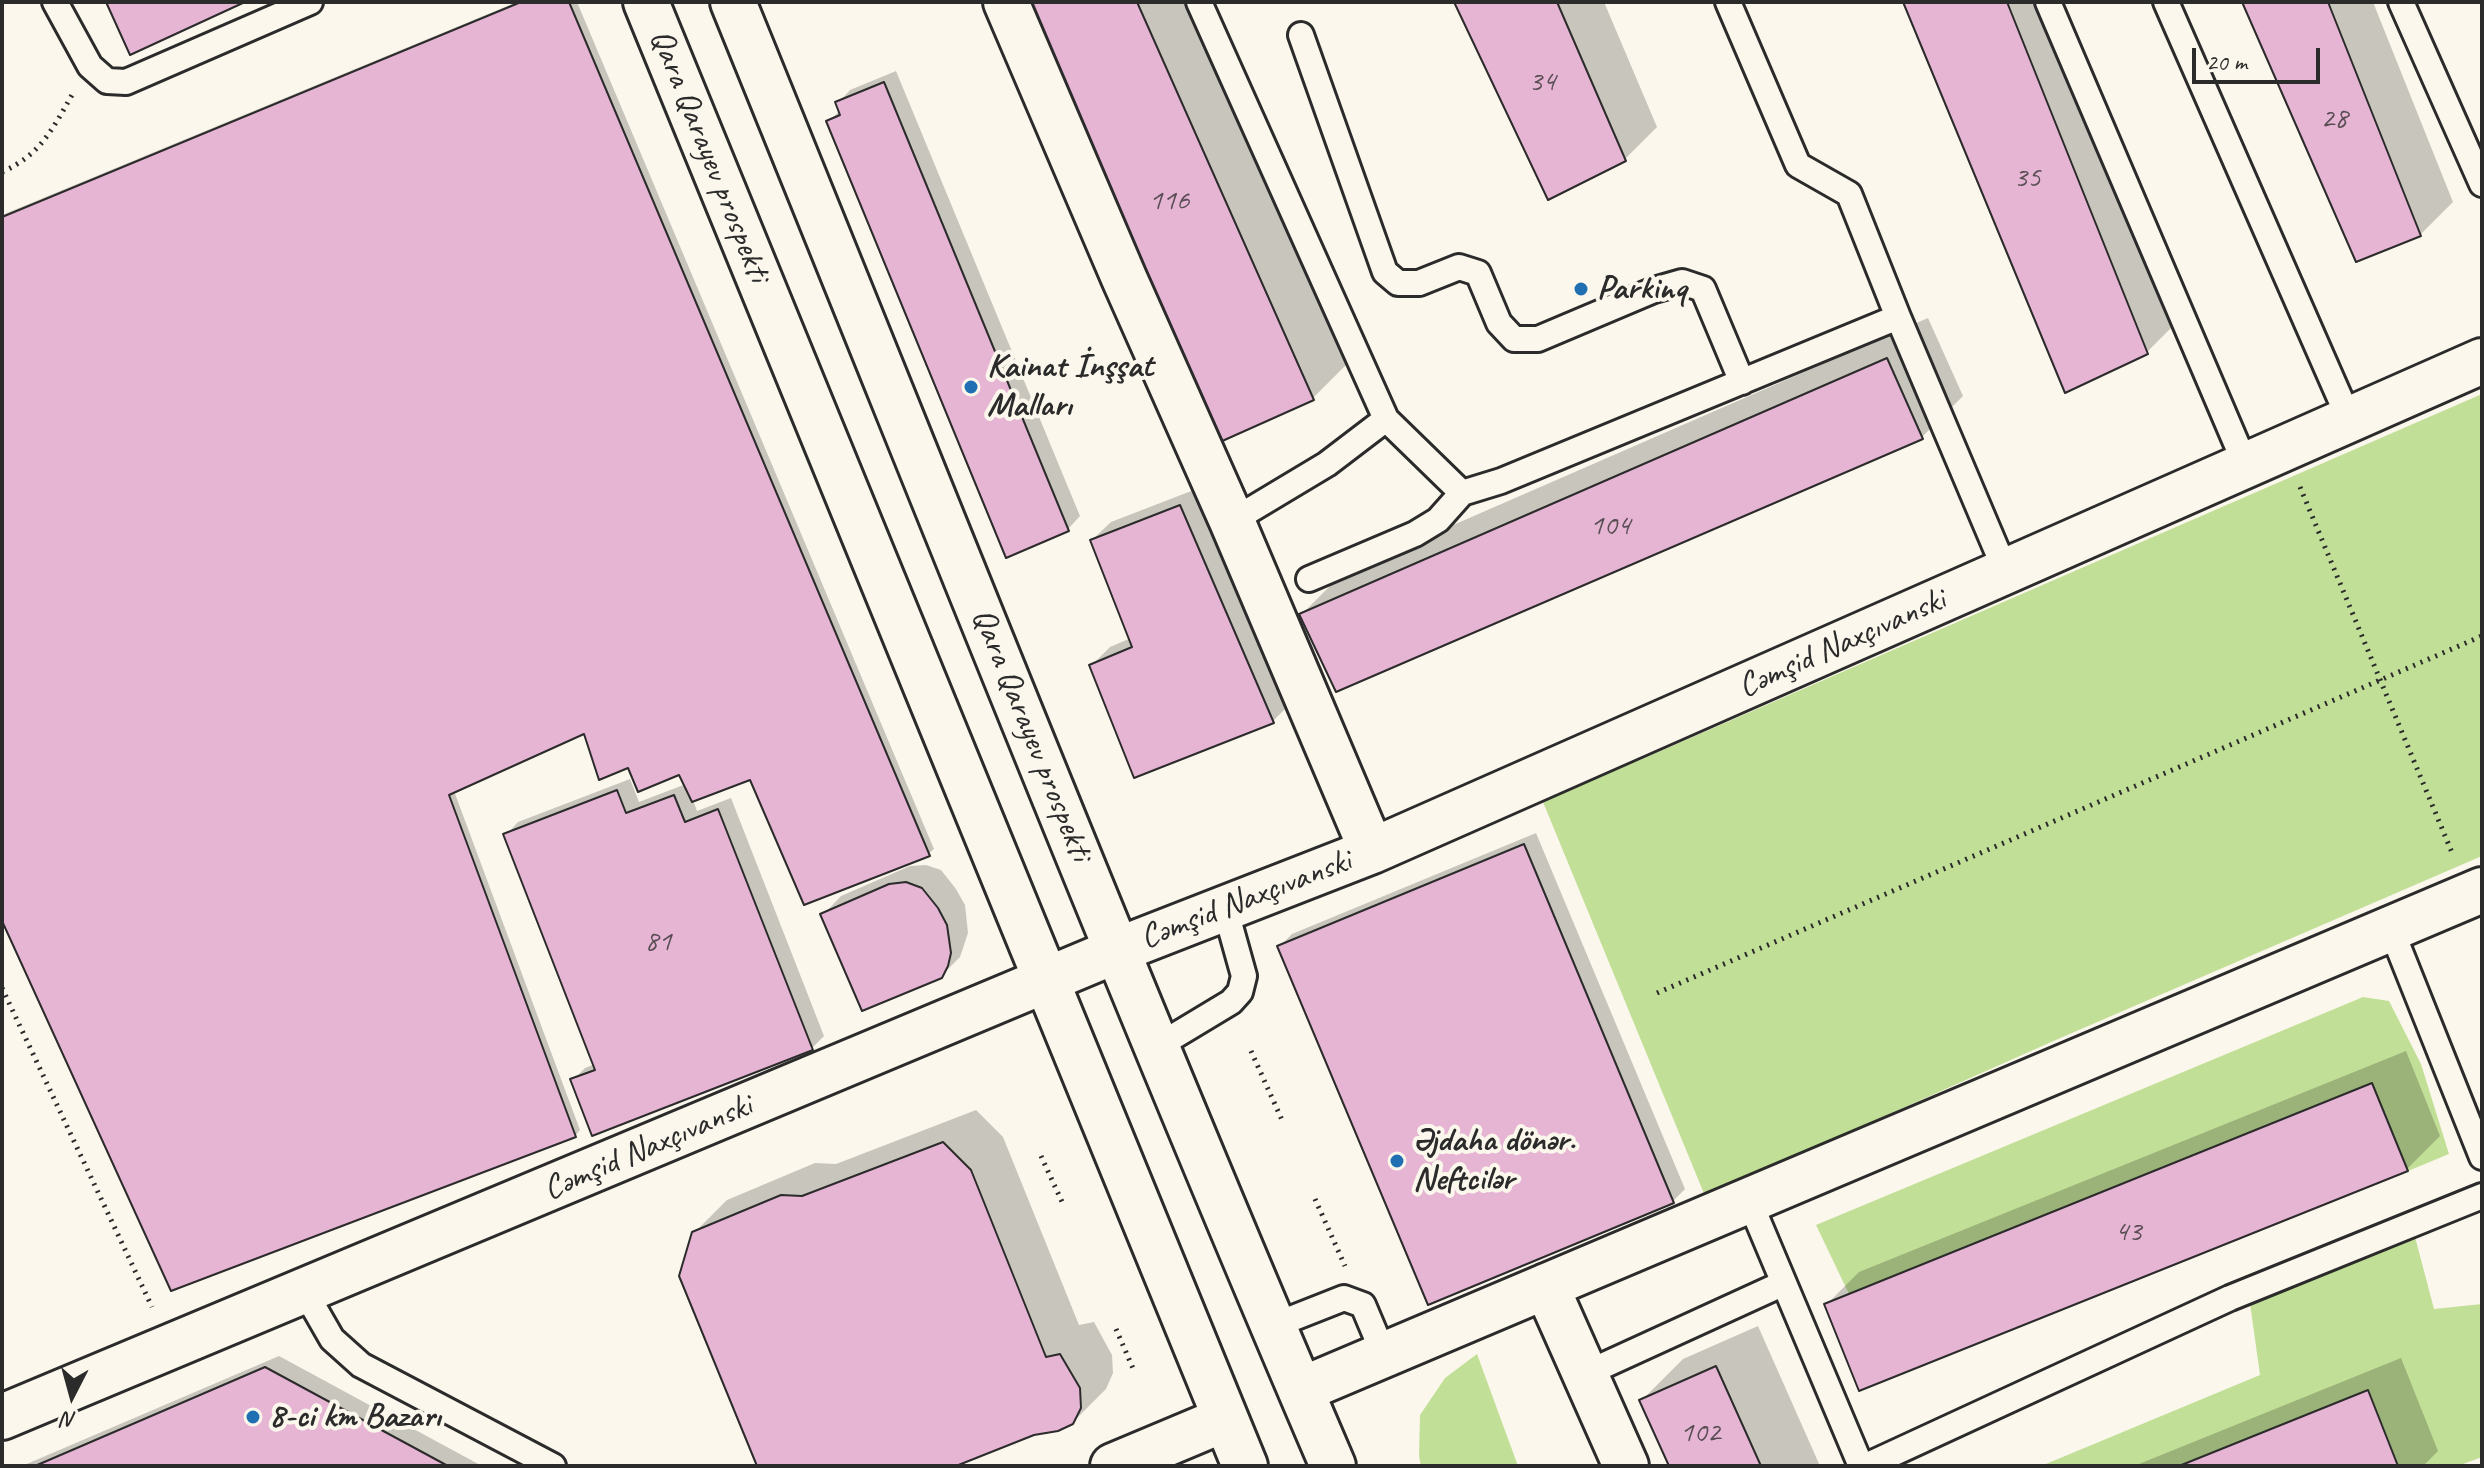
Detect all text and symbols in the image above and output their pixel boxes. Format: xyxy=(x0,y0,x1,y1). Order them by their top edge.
street label: Qara Qarayev prospekti xyxy=(640,24,778,288)
scale bar xyxy=(2196,32,2324,82)
text: 20 m xyxy=(2206,47,2247,77)
house number: 34 xyxy=(1529,64,1555,100)
house number: 28 xyxy=(2321,101,2347,137)
house number: 35 xyxy=(2014,160,2040,196)
house number: 116 xyxy=(1149,183,1189,219)
place label: Parkinq xyxy=(1597,269,1687,309)
marker: Parkinq xyxy=(1572,280,1590,298)
place label: Kainat İnşşat Malları xyxy=(987,347,1153,426)
marker: Kainat İnşşat Malları xyxy=(962,378,980,396)
house number: 104 xyxy=(1590,508,1630,544)
street label: Cəmşid Naxçıvanski xyxy=(1732,580,1952,708)
street label: Qara Qarayev prospekti xyxy=(962,603,1100,867)
street label: Cəmşid Naxçıvanski xyxy=(1135,841,1357,959)
house number: 81 xyxy=(645,924,671,960)
street label: Cəmşid Naxçıvanski xyxy=(538,1086,758,1210)
place label: Əjdaha dönər. Neftcilər xyxy=(1413,1121,1575,1200)
marker: Əjdaha dönər. Neftcilər xyxy=(1388,1152,1406,1170)
house number: 43 xyxy=(2115,1214,2141,1250)
north arrow xyxy=(32,1356,112,1436)
place label: 8-ci km Bazarı xyxy=(269,1397,441,1437)
text: N xyxy=(61,1405,78,1435)
marker: 8-ci km Bazarı xyxy=(244,1408,262,1426)
house number: 102 xyxy=(1680,1415,1720,1451)

